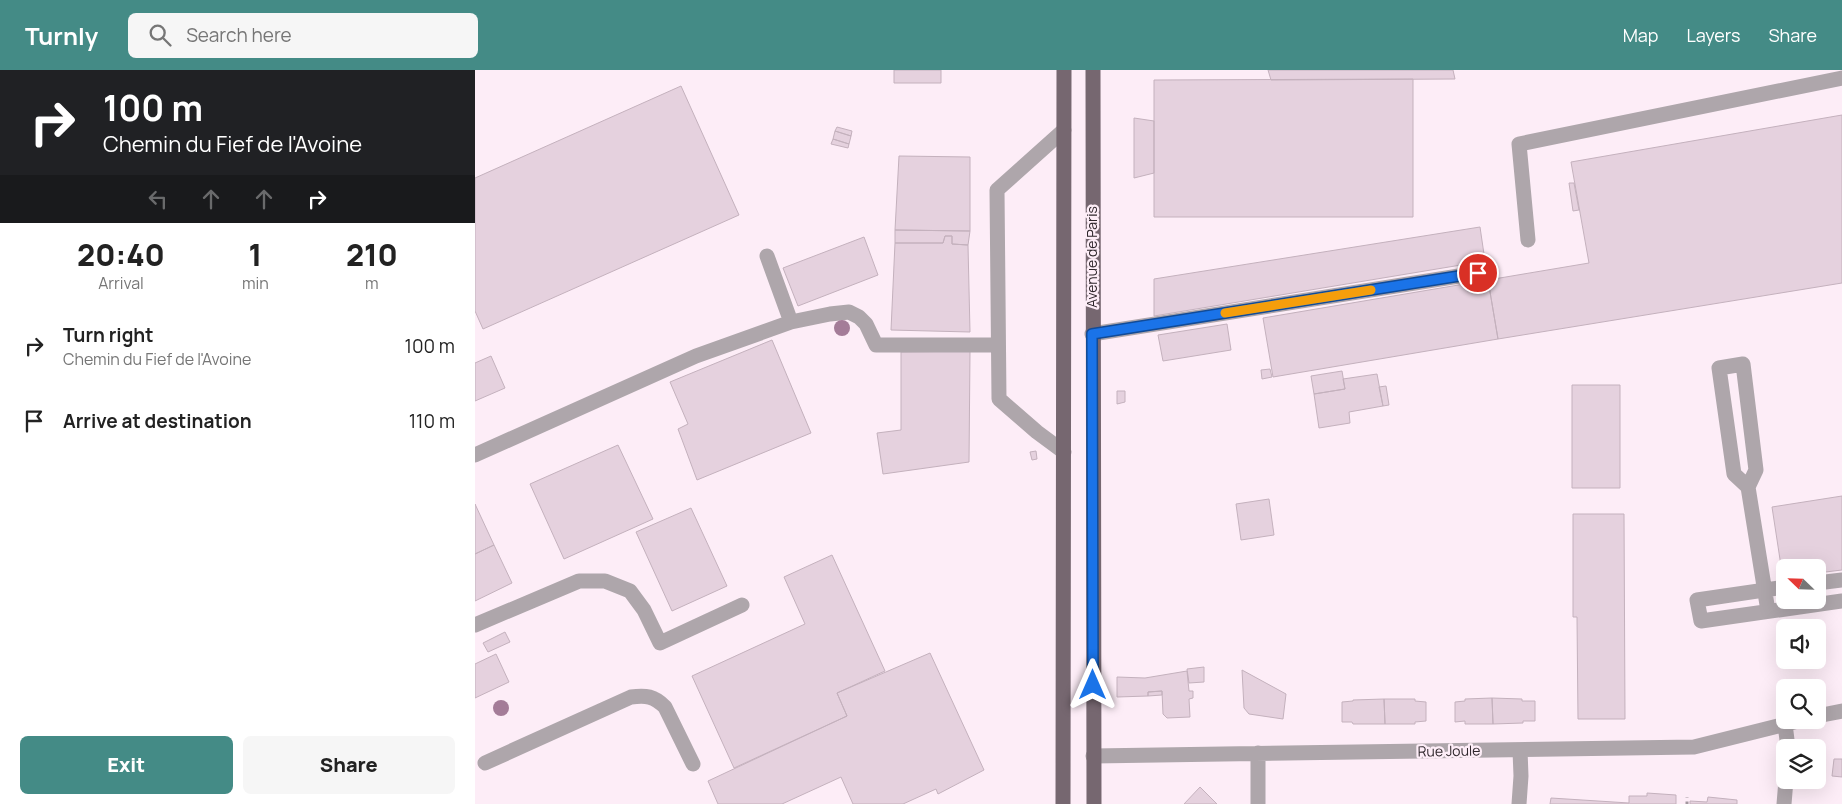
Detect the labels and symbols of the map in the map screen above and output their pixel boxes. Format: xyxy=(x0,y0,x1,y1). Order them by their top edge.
street label: Avenue de Paris xyxy=(1082,206,1101,308)
pin xyxy=(1457,252,1499,294)
north arrow xyxy=(1776,559,1826,609)
position arrow xyxy=(1066,658,1118,710)
street label: Rue Joule xyxy=(1417,740,1480,761)

